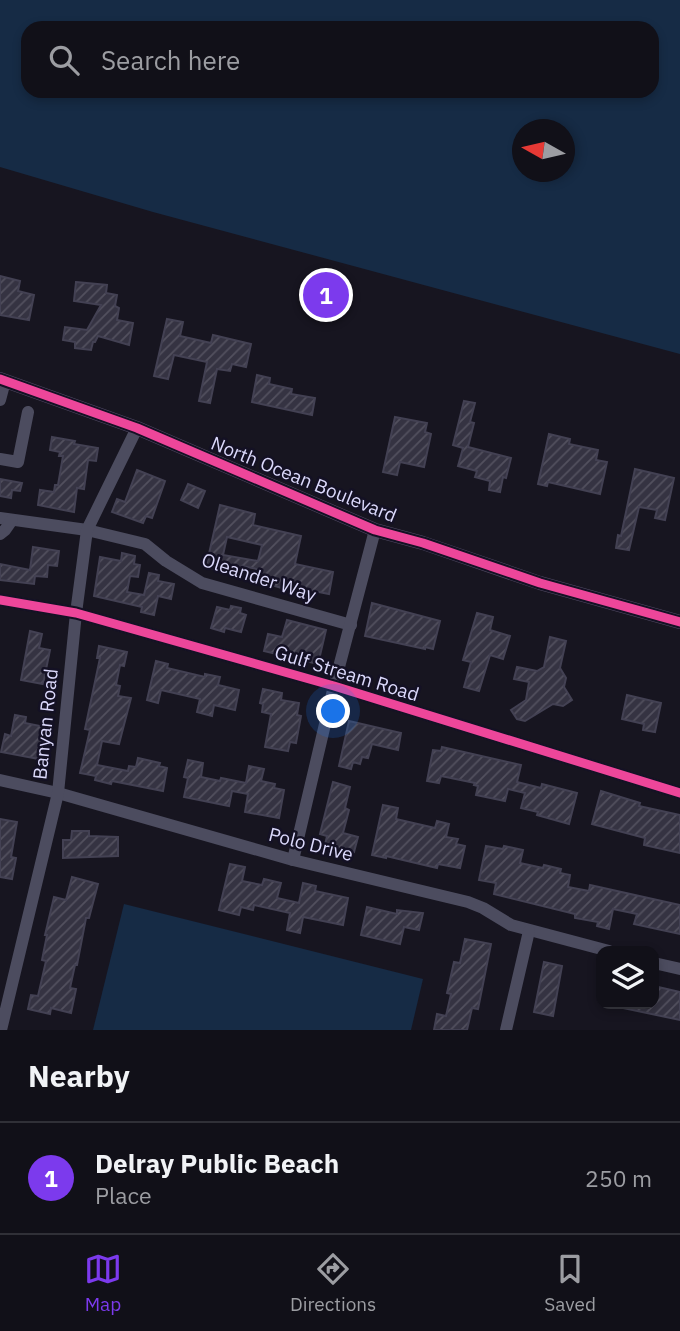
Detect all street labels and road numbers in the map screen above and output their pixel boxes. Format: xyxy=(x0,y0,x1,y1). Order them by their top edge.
street label: North Ocean Boulevard xyxy=(208,431,400,527)
street label: Oleander Way xyxy=(199,547,320,607)
street label: Gulf Stream Road xyxy=(272,640,422,706)
street label: Banyan Road xyxy=(27,667,63,781)
street label: Polo Drive xyxy=(266,822,356,866)

